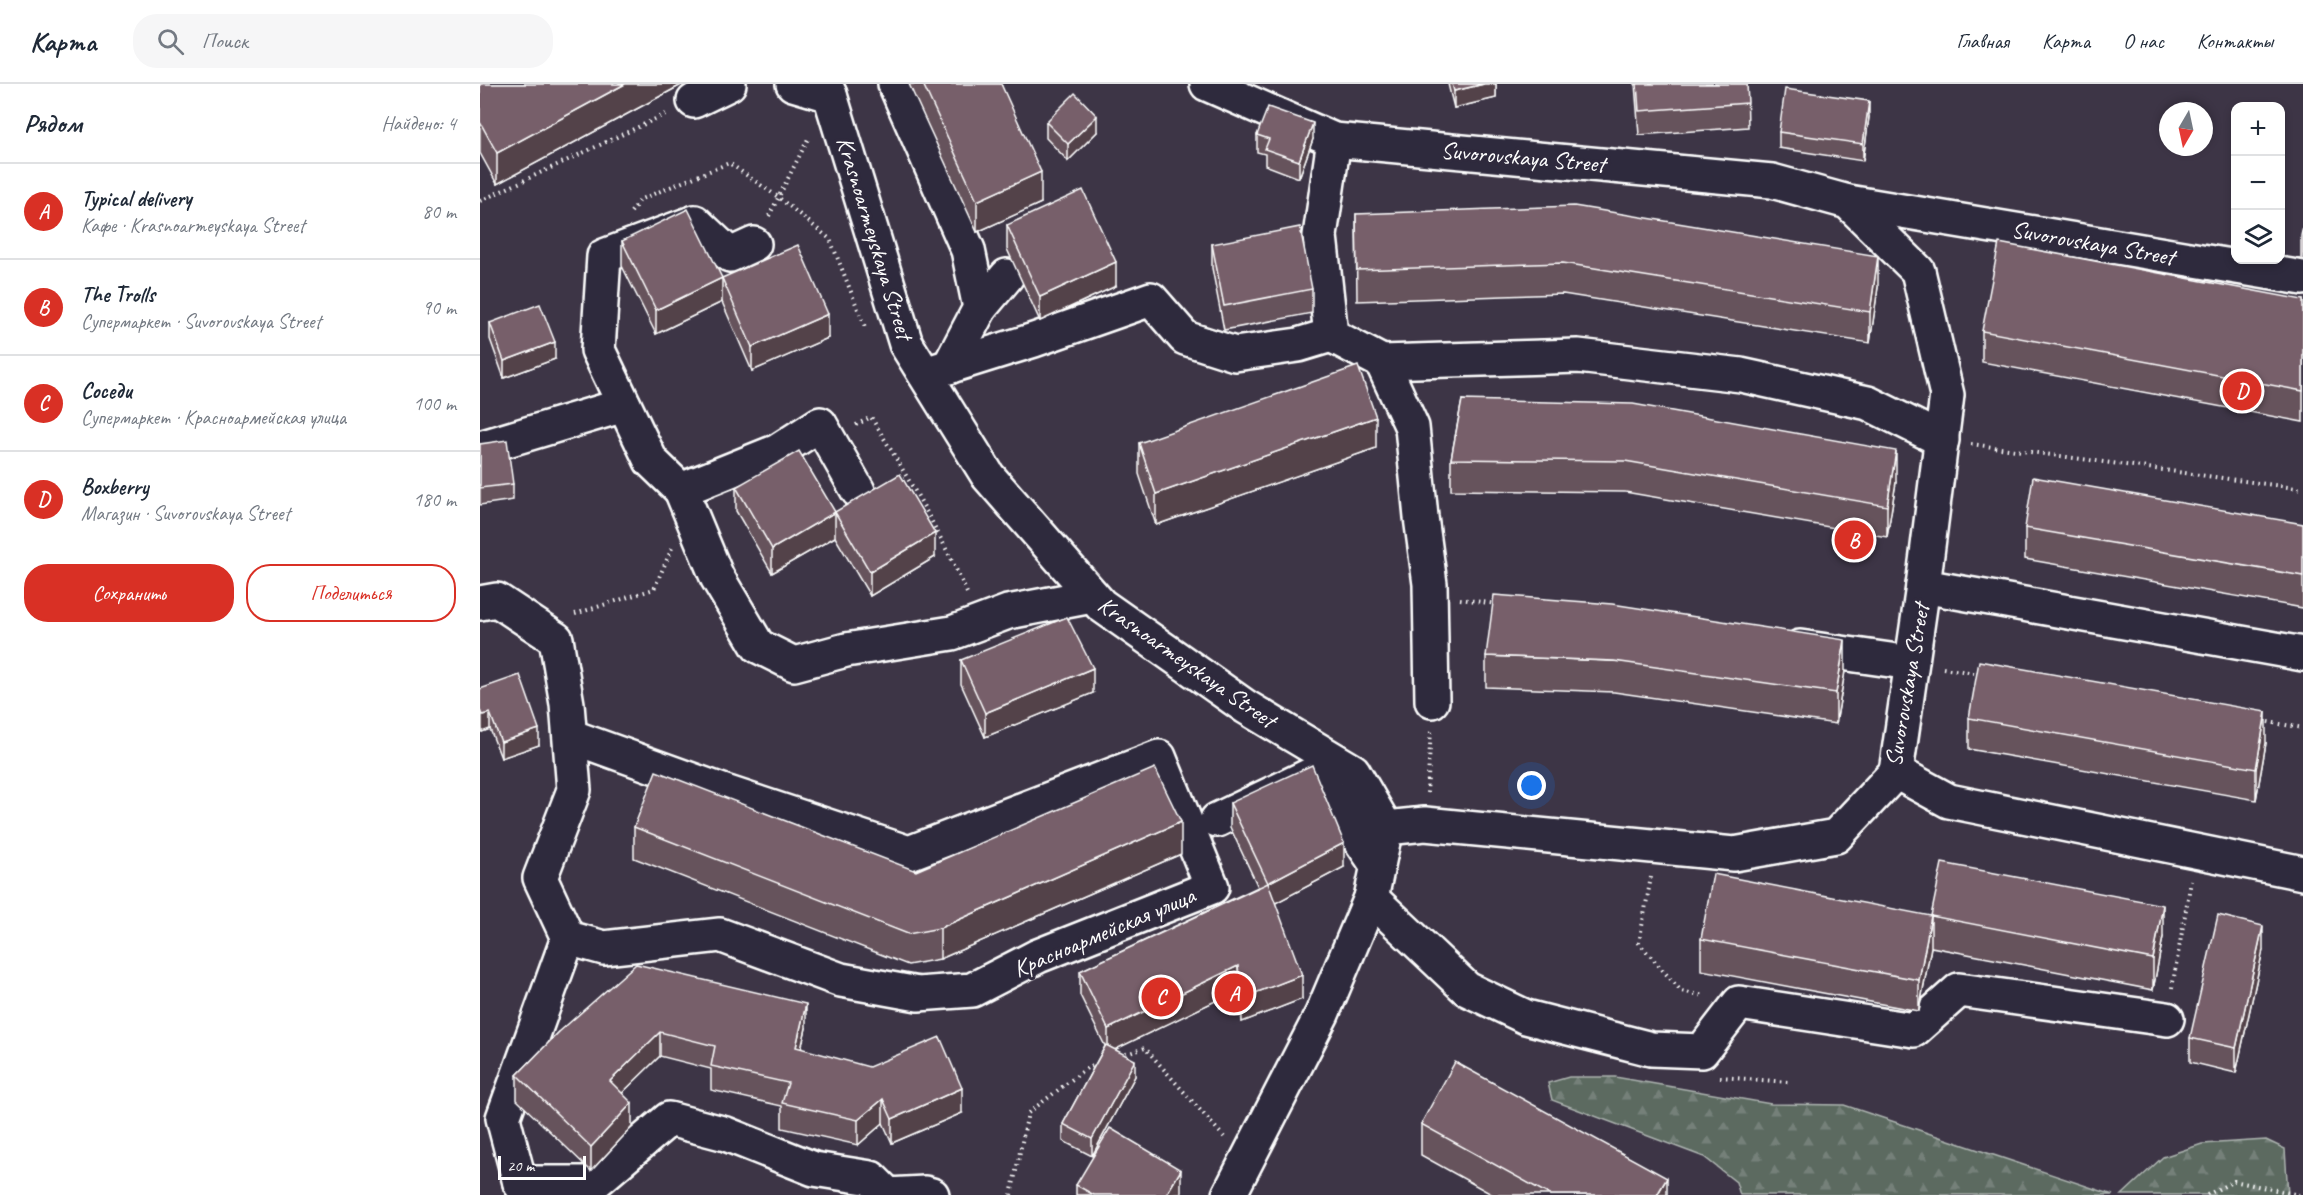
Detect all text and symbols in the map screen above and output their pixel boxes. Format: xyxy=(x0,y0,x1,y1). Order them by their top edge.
search box xyxy=(133,14,553,68)
text: Карта xyxy=(30,24,97,59)
icon: search xyxy=(154,25,187,58)
text: Поиск xyxy=(202,27,248,55)
text: Главная xyxy=(1956,28,2009,54)
text: Карта xyxy=(2042,28,2090,54)
text: О нас xyxy=(2123,28,2164,54)
text: Контакты xyxy=(2197,28,2273,54)
north arrow xyxy=(2159,102,2213,156)
map controls xyxy=(2231,102,2285,264)
button: + xyxy=(2231,102,2285,156)
text: Рядом xyxy=(24,107,82,140)
text: Найдено: 4 xyxy=(381,111,456,136)
street label: Krasnoarmeyskaya Street xyxy=(830,133,921,346)
street label: Suvorovskaya Street xyxy=(1440,135,1609,179)
button: − xyxy=(2231,156,2285,210)
text: Typical delivery xyxy=(81,185,191,213)
text: A xyxy=(38,199,49,224)
text: 80 m xyxy=(422,199,456,224)
button: layers xyxy=(2231,210,2285,264)
text: Кафе · Krasnoarmeyskaya Street xyxy=(81,213,305,238)
street label: Suvorovskaya Street xyxy=(2009,214,2180,273)
text: The Trolls xyxy=(81,281,155,309)
text: B xyxy=(38,295,49,320)
text: 90 m xyxy=(422,295,456,320)
text: Супермаркет · Suvorovskaya Street xyxy=(81,309,321,334)
pin: D xyxy=(2222,368,2262,414)
text: Соседи xyxy=(81,377,132,405)
text: C xyxy=(39,391,48,416)
text: 100 m xyxy=(413,391,456,416)
text: Супермаркет · Красноармейская улица xyxy=(81,405,346,430)
text: Boxberry xyxy=(81,473,148,501)
text: D xyxy=(38,487,49,512)
text: 180 m xyxy=(413,487,456,512)
text: Магазин · Suvorovskaya Street xyxy=(81,501,290,526)
pin: B xyxy=(1834,518,1874,562)
button: Сохранить xyxy=(24,564,234,622)
button: Поделиться xyxy=(246,564,456,622)
street label: Krasnoarmeyskaya Street xyxy=(1092,589,1284,736)
street label: Suvorovskaya Street xyxy=(1878,598,1937,769)
your location xyxy=(1517,771,1546,800)
street label: Красноармейская улица xyxy=(1009,880,1201,984)
pin: A xyxy=(1214,970,1254,1016)
pin: C xyxy=(1142,974,1180,1020)
scale bar xyxy=(498,1153,586,1180)
text: 20 m xyxy=(507,1156,534,1176)

